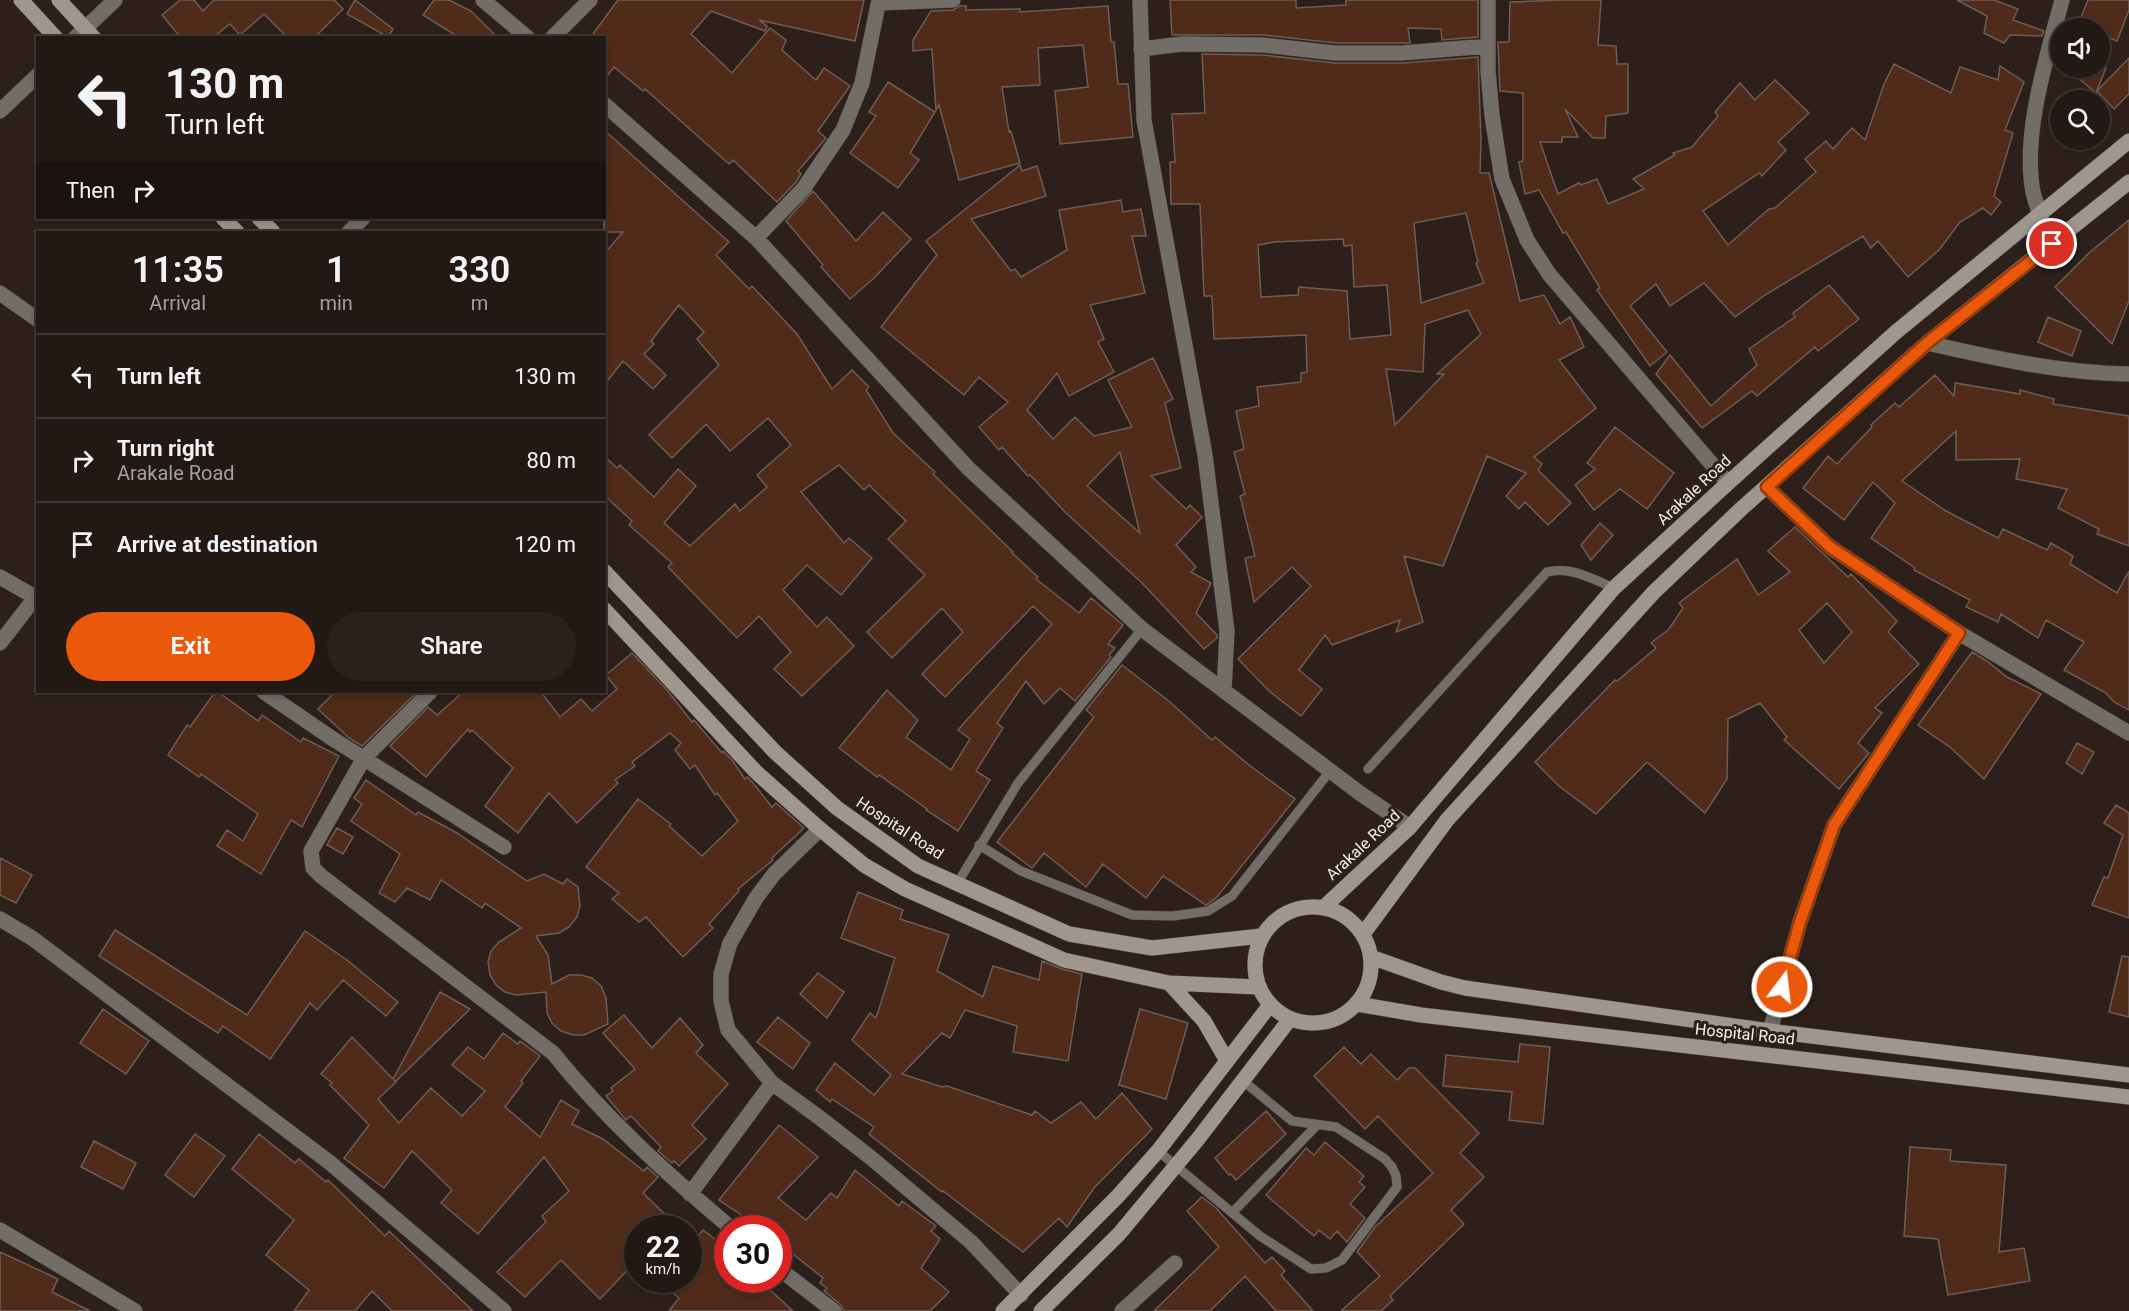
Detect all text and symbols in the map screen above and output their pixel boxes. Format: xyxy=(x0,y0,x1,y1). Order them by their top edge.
map controls xyxy=(2050,18,2110,150)
button: sound xyxy=(2050,18,2110,78)
text: 130 m xyxy=(165,59,284,108)
icon: left xyxy=(66,60,144,138)
button: search xyxy=(2050,90,2110,150)
text: Turn left xyxy=(165,109,265,141)
icon: right xyxy=(127,174,160,207)
text: Then xyxy=(66,178,115,203)
pin xyxy=(2026,218,2077,269)
icon: arrive xyxy=(2035,227,2068,260)
text: 11:35 xyxy=(132,249,224,291)
text: 1 xyxy=(326,249,346,291)
text: 330 xyxy=(449,249,510,291)
text: Arrival xyxy=(149,291,206,315)
text: min xyxy=(319,291,353,315)
text: m xyxy=(471,291,488,315)
icon: left xyxy=(66,360,99,393)
text: Turn left xyxy=(117,364,201,389)
text: 130 m xyxy=(514,364,576,389)
text: Turn right xyxy=(117,436,214,461)
icon: right xyxy=(66,444,99,477)
text: 80 m xyxy=(527,448,576,473)
street label: Arakale Road xyxy=(1653,451,1735,529)
text: Arakale Road xyxy=(117,461,235,485)
icon: arrive xyxy=(66,528,99,561)
text: Arrive at destination xyxy=(117,532,318,557)
text: 120 m xyxy=(514,532,576,557)
button: Exit xyxy=(66,612,315,681)
button: Share xyxy=(327,612,576,681)
street label: Hospital Road xyxy=(853,793,947,863)
street label: Arakale Road xyxy=(1322,806,1404,884)
position arrow xyxy=(1750,955,1814,1019)
street label: Hospital Road xyxy=(1694,1019,1796,1049)
speed limit sign: 30 xyxy=(714,1215,792,1293)
text: 22 xyxy=(646,1229,680,1264)
text: km/h xyxy=(645,1260,681,1278)

